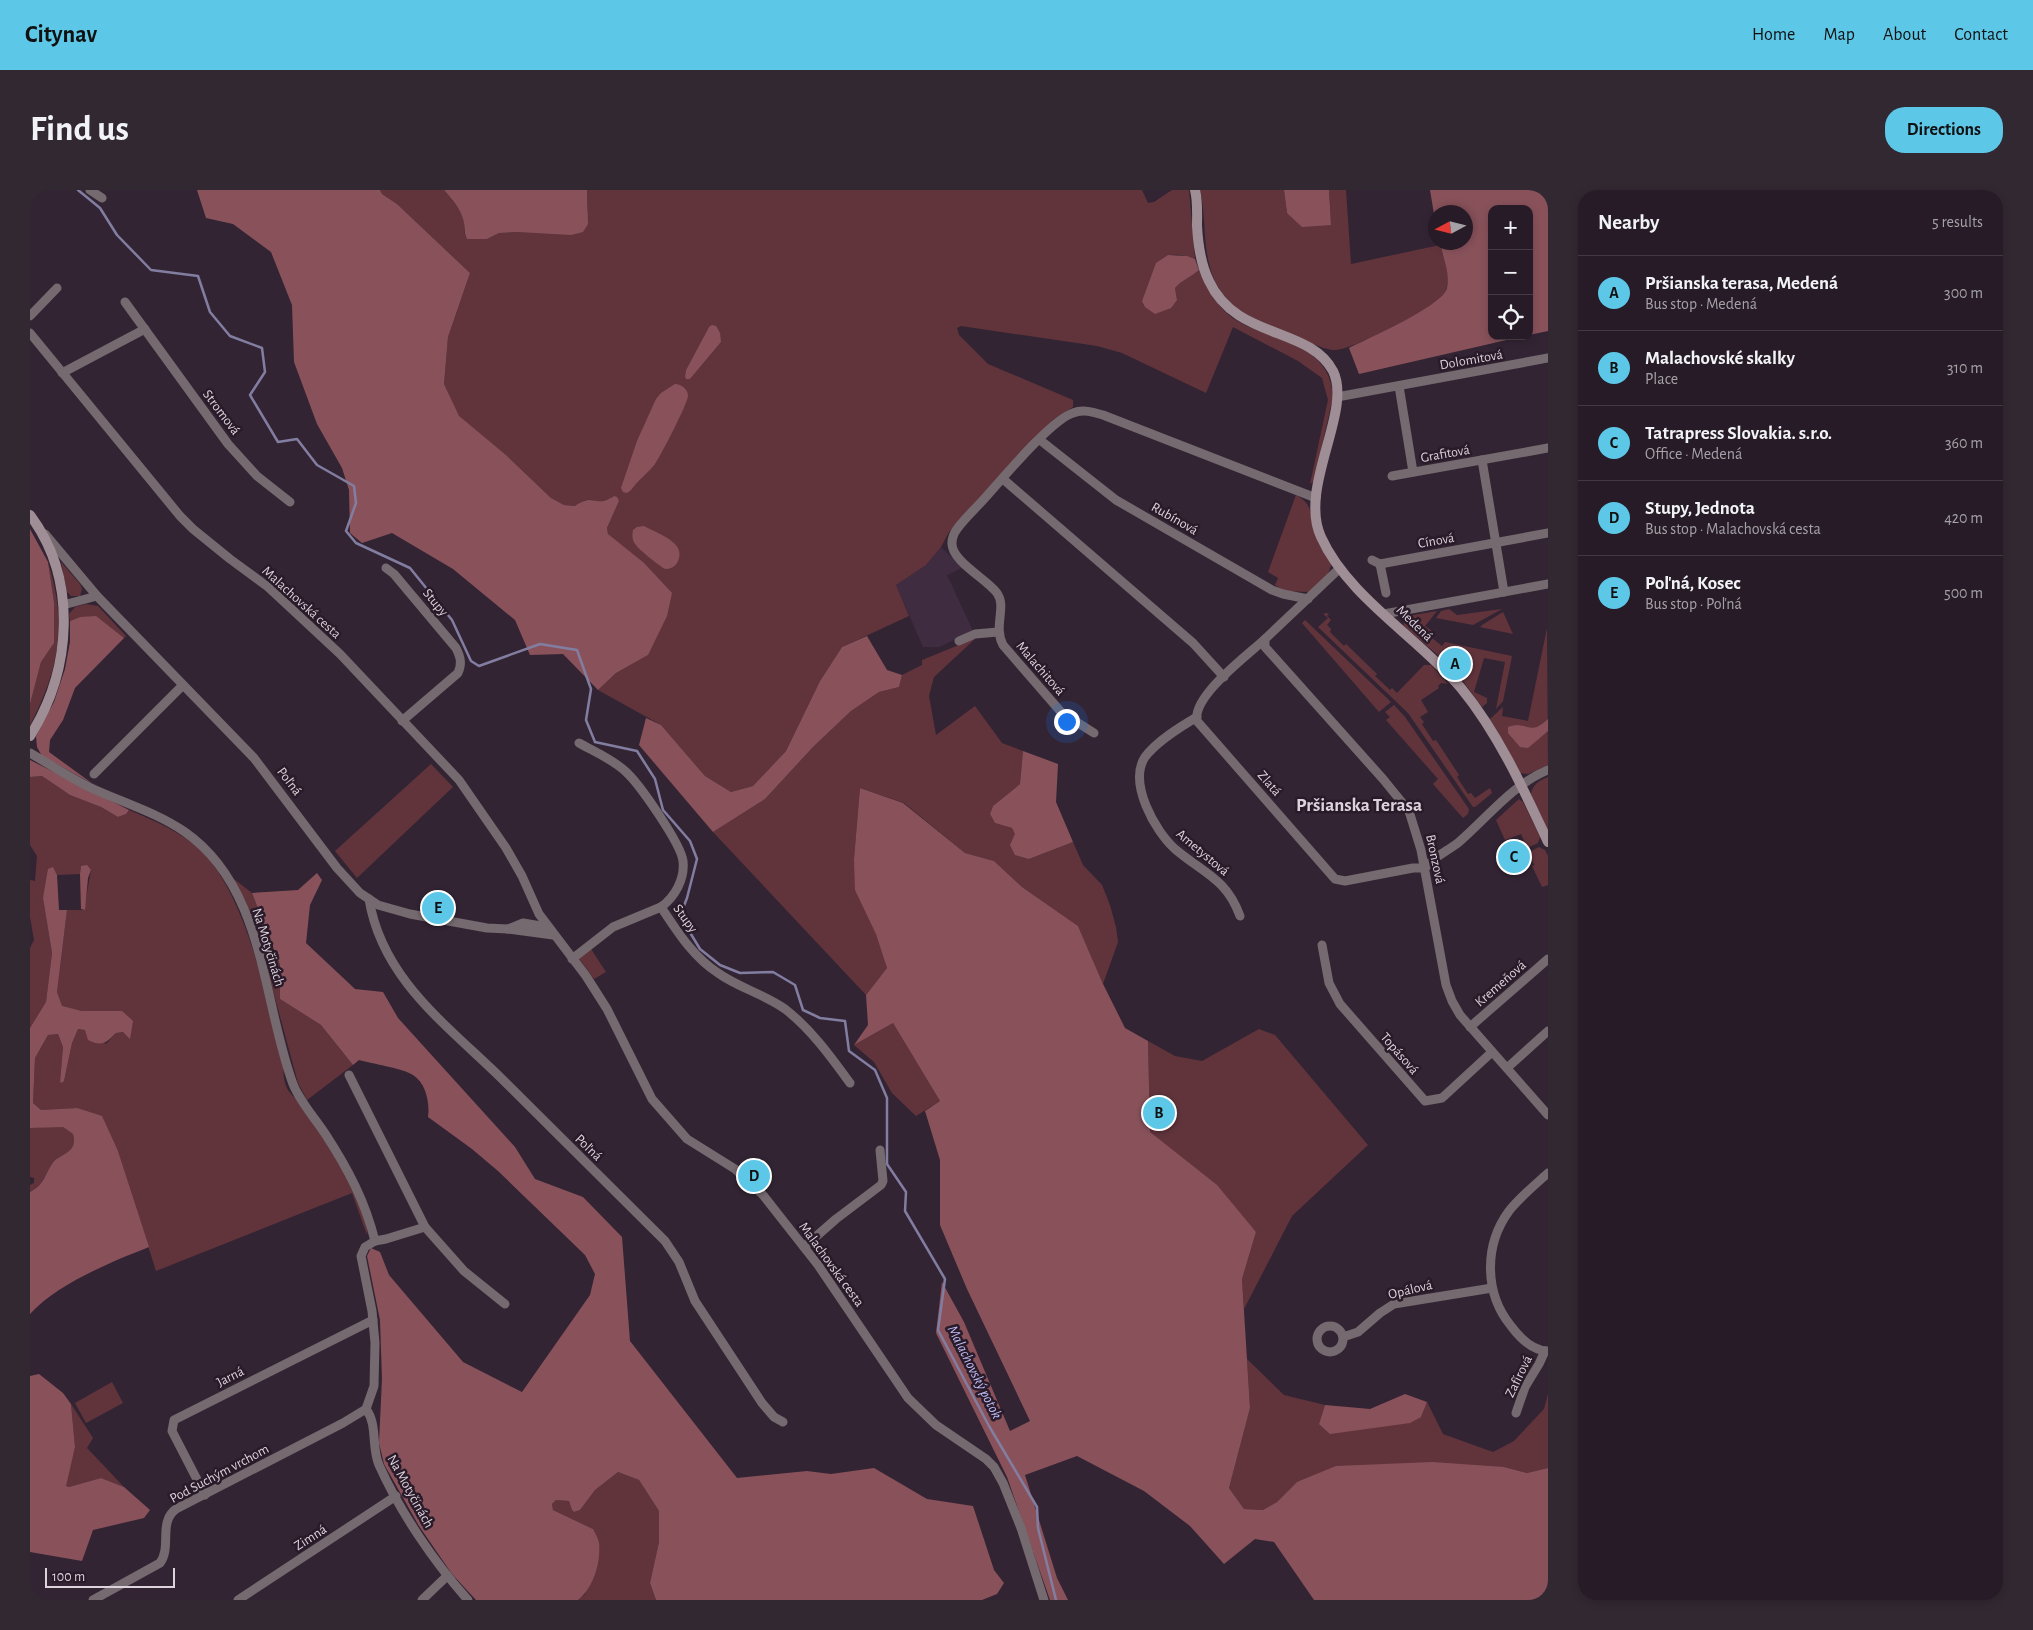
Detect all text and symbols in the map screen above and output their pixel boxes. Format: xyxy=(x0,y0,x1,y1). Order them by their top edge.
text: Citynav xyxy=(25,23,97,47)
text: Home xyxy=(1752,26,1795,44)
text: Map xyxy=(1823,26,1855,44)
text: About xyxy=(1883,26,1926,44)
text: Contact xyxy=(1954,26,2008,44)
button: Directions xyxy=(1885,107,2003,153)
text: Find us xyxy=(30,112,129,147)
north arrow xyxy=(1428,205,1473,250)
map controls xyxy=(1488,205,1533,340)
button: + xyxy=(1488,205,1533,250)
text: Nearby xyxy=(1598,212,1659,233)
text: 5 results xyxy=(1932,214,1983,230)
button: − xyxy=(1488,250,1533,295)
text: Pršianska terasa, Medená xyxy=(1645,274,1838,293)
text: A xyxy=(1609,285,1619,301)
text: 300 m xyxy=(1944,285,1983,301)
button: locate xyxy=(1488,295,1533,340)
text: Bus stop · Medená xyxy=(1645,296,1757,312)
street label: Dolomitová xyxy=(1439,347,1504,372)
text: Malachovské skalky xyxy=(1645,349,1795,368)
text: B xyxy=(1609,360,1619,376)
text: 310 m xyxy=(1947,360,1983,376)
text: Place xyxy=(1645,371,1678,387)
street label: Stromová xyxy=(200,387,243,438)
text: Tatrapress Slovakia. s.r.o. xyxy=(1645,424,1832,443)
text: C xyxy=(1610,435,1618,451)
text: 360 m xyxy=(1945,435,1983,451)
street label: Grafitová xyxy=(1419,443,1471,465)
text: Office · Medená xyxy=(1645,446,1742,462)
text: Stupy, Jednota xyxy=(1645,499,1755,518)
street label: Rubínová xyxy=(1149,500,1201,538)
text: D xyxy=(1609,510,1619,526)
text: 420 m xyxy=(1944,510,1983,526)
text: Bus stop · Malachovská cesta xyxy=(1645,521,1821,537)
street label: Cínová xyxy=(1417,531,1456,551)
street label: Malachovská cesta xyxy=(259,564,344,642)
text: Poľná, Kosec xyxy=(1645,574,1741,593)
text: E xyxy=(1610,585,1618,601)
text: 500 m xyxy=(1944,585,1983,601)
street label: Stupy xyxy=(420,586,451,619)
text: Bus stop · Poľná xyxy=(1645,596,1742,612)
street label: Medená xyxy=(1393,603,1436,645)
street label: Malachitová xyxy=(1013,639,1068,699)
pin: A xyxy=(1439,645,1471,683)
your location xyxy=(1054,709,1080,735)
street label: Poľná xyxy=(274,765,305,799)
street label: Zlatá xyxy=(1255,768,1284,799)
district label: Pršianska Terasa xyxy=(1296,796,1422,815)
street label: Ametystová xyxy=(1173,827,1232,879)
street label: Bronzová xyxy=(1423,833,1447,886)
pin: C xyxy=(1498,838,1530,876)
pin: E xyxy=(422,889,454,927)
street label: Stupy xyxy=(670,902,700,935)
street label: Na Motyčinách xyxy=(249,906,287,988)
street label: Kremeňová xyxy=(1473,958,1529,1009)
street label: Topásová xyxy=(1377,1030,1421,1078)
pin: B xyxy=(1143,1094,1175,1132)
street label: Poľná xyxy=(572,1132,605,1164)
pin: D xyxy=(738,1157,770,1195)
street label: Malachovská cesta xyxy=(796,1220,867,1310)
street label: Opálová xyxy=(1387,1278,1434,1302)
water label: Malachovský potok xyxy=(945,1323,1005,1421)
street label: Zafírová xyxy=(1503,1353,1535,1400)
street label: Jarná xyxy=(215,1364,247,1390)
street label: Pod Suchým vrchom xyxy=(168,1442,271,1506)
street label: Na Motyčinách xyxy=(384,1453,436,1530)
street label: Zimná xyxy=(292,1522,330,1553)
scale bar xyxy=(45,1565,175,1588)
text: 100 m xyxy=(52,1570,85,1584)

